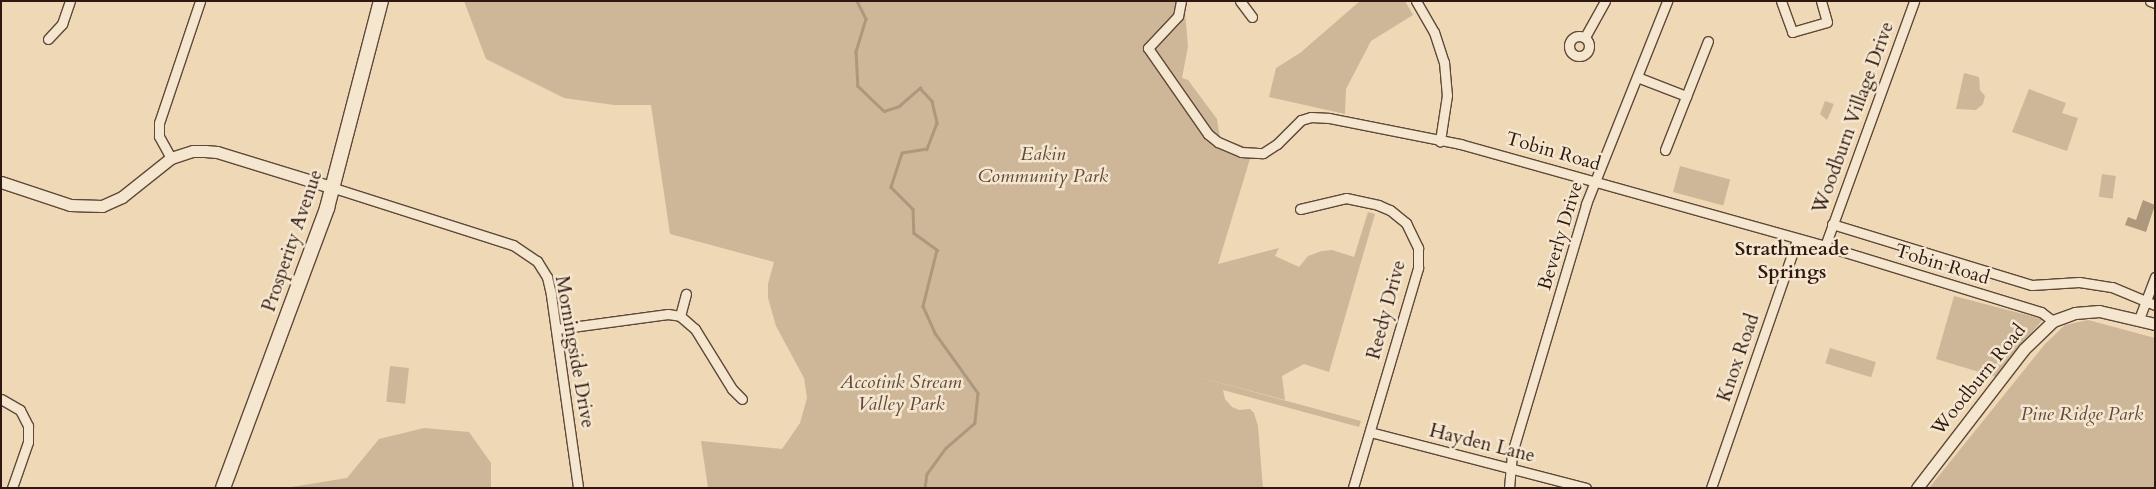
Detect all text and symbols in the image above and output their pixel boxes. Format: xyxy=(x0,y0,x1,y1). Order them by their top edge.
street label: Woodburn Village Drive xyxy=(1809,19,1899,217)
street label: Tobin Road xyxy=(1503,128,1603,176)
park label: Eakin Community Park xyxy=(978,144,1108,188)
street label: Prosperity Avenue xyxy=(258,167,328,315)
street label: Beverly Drive xyxy=(1534,179,1588,293)
district label: Strathmeade Springs xyxy=(1735,237,1849,284)
street label: Tobin Road xyxy=(1892,240,1992,290)
street label: Reedy Drive xyxy=(1363,258,1411,362)
street label: Morningside Drive xyxy=(549,274,599,430)
street label: Knox Road xyxy=(1713,311,1765,405)
street label: Woodburn Road xyxy=(1927,320,2031,440)
park label: Accotink Stream Valley Park xyxy=(840,372,962,416)
park label: Pine Ridge Park xyxy=(2021,404,2143,426)
street label: Hayden Lane xyxy=(1427,420,1537,468)

